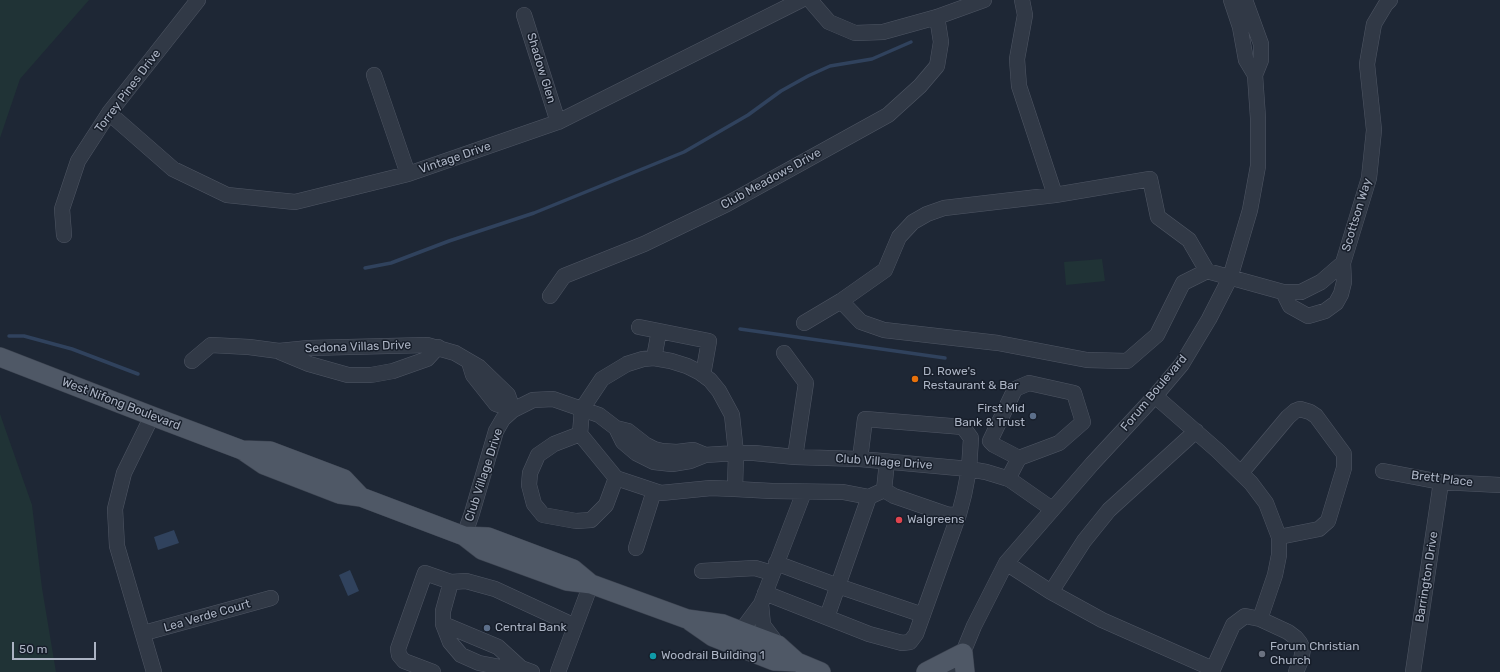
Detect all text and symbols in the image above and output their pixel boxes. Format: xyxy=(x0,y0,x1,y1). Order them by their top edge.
street label: Shadow Glen xyxy=(523,31,559,105)
street label: Torrey Pines Drive xyxy=(92,47,164,135)
street label: Vintage Drive xyxy=(417,139,493,177)
street label: Club Meadows Drive xyxy=(718,145,824,213)
street label: Scottson Way xyxy=(1339,177,1375,253)
street label: Sedona Villas Drive xyxy=(305,338,411,356)
street label: Forum Boulevard xyxy=(1118,352,1190,434)
place label: D. Rowe's Restaurant & Bar xyxy=(923,365,1019,393)
marker: D. Rowe's Restaurant & Bar xyxy=(910,374,920,384)
street label: West Nifong Boulevard xyxy=(60,375,182,433)
place label: First Mid Bank & Trust xyxy=(954,402,1025,430)
marker: First Mid Bank & Trust xyxy=(1028,411,1038,421)
street label: Club Village Drive xyxy=(462,427,506,523)
street label: Club Village Drive xyxy=(835,451,933,473)
street label: Brett Place xyxy=(1410,468,1474,490)
place label: Walgreens xyxy=(907,513,964,527)
marker: Walgreens xyxy=(894,515,904,525)
street label: Barrington Drive xyxy=(1413,531,1441,623)
street label: Lea Verde Court xyxy=(162,597,252,635)
place label: Central Bank xyxy=(495,621,567,635)
marker: Central Bank xyxy=(482,623,492,633)
scale bar xyxy=(14,634,98,660)
place label: Forum Christian Church xyxy=(1270,640,1360,668)
text: 50 m xyxy=(19,642,47,656)
place label: Woodrail Building 1 xyxy=(661,649,765,663)
marker: Forum Christian Church xyxy=(1257,649,1267,659)
marker: Woodrail Building 1 xyxy=(648,651,658,661)

